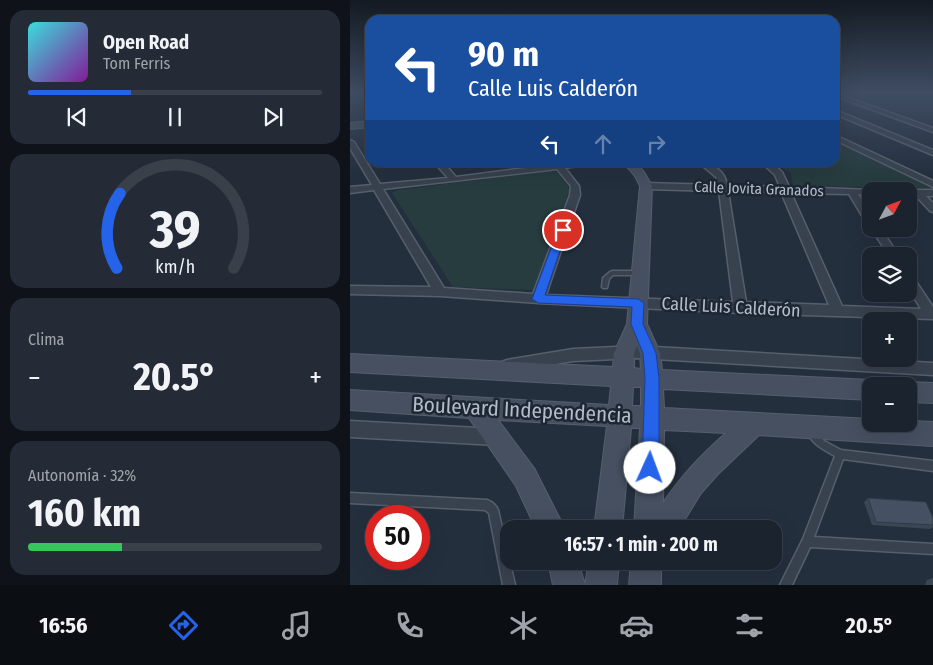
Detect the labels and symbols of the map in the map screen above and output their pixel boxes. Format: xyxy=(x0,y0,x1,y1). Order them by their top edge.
street label: Calle Jovita Granados xyxy=(694,178,824,200)
north arrow xyxy=(862,182,918,238)
pin xyxy=(542,209,584,251)
street label: Calle Luis Calderón xyxy=(661,292,801,322)
street label: Boulevard Independencia xyxy=(412,391,632,429)
position arrow xyxy=(623,441,675,493)
speed limit sign: 50 xyxy=(365,505,430,570)

